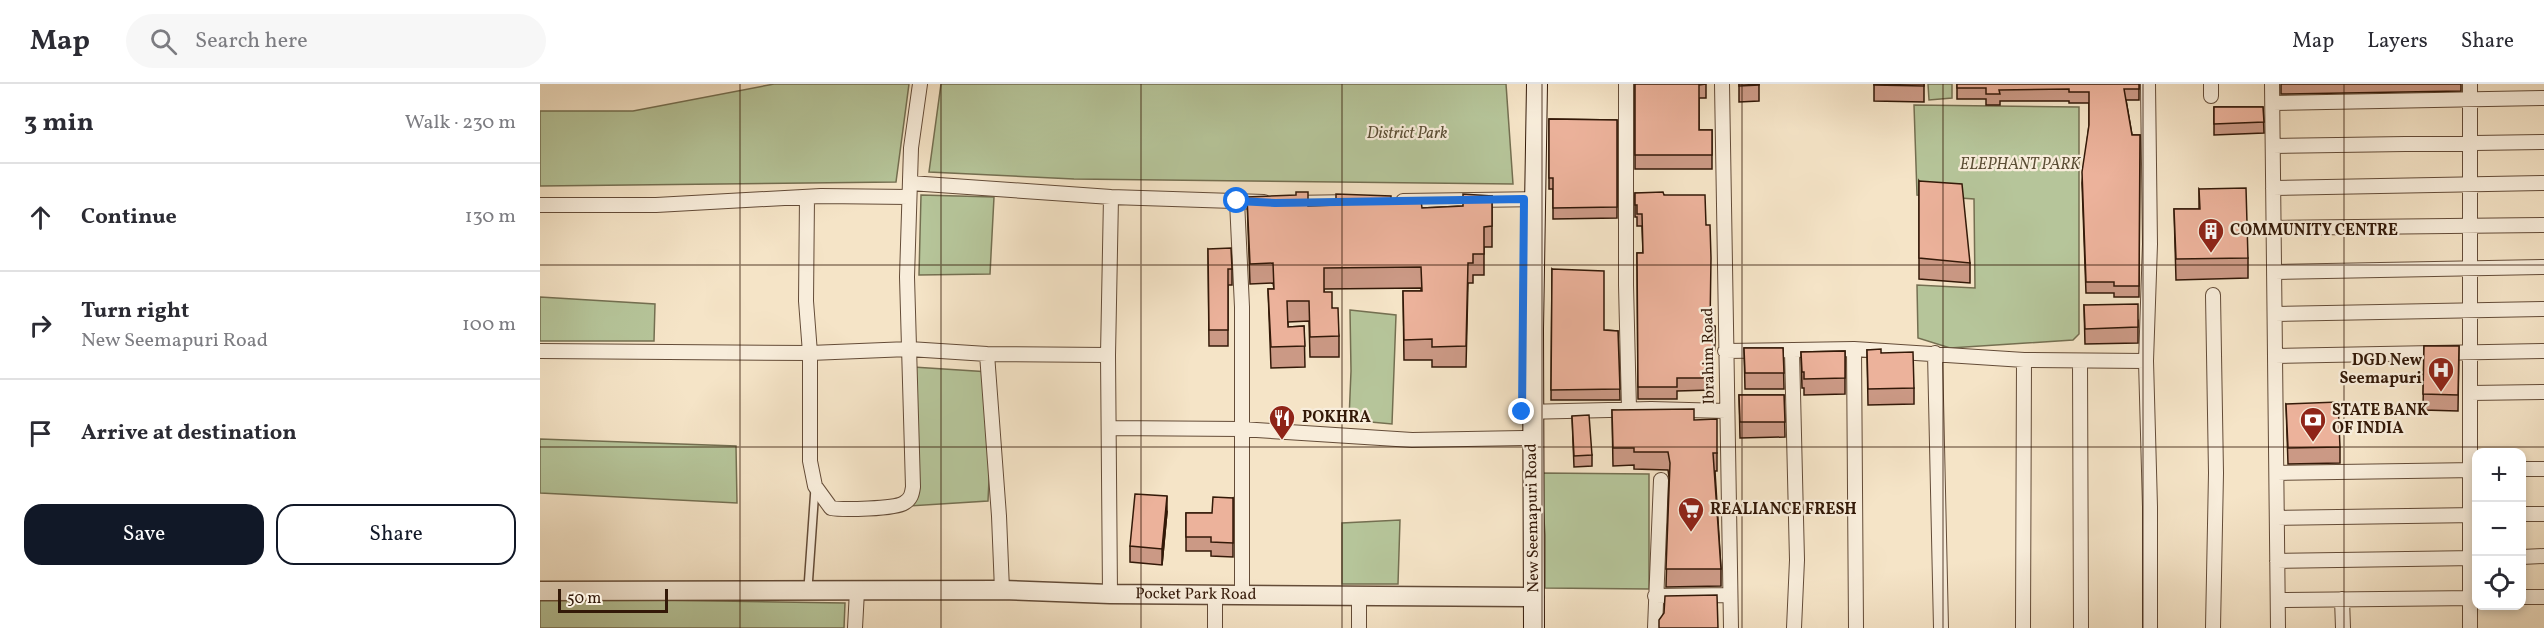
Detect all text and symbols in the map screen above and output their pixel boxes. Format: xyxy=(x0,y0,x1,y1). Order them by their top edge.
search box xyxy=(126,14,546,68)
text: Map xyxy=(30,22,90,61)
icon: search xyxy=(147,25,180,58)
text: Search here xyxy=(195,26,308,57)
text: Map xyxy=(2292,27,2334,56)
text: Layers xyxy=(2367,27,2428,56)
text: Share xyxy=(2461,27,2514,56)
text: 3 min xyxy=(24,105,94,141)
text: Walk · 230 m xyxy=(405,109,516,137)
park label: District Park xyxy=(1367,123,1448,145)
park label: ELEPHANT PARK xyxy=(1960,154,2081,176)
route start xyxy=(1223,187,1249,213)
icon: ahead xyxy=(24,201,57,234)
text: Continue xyxy=(81,202,177,233)
text: 130 m xyxy=(465,203,516,231)
building icon: COMMUNITY CENTRE xyxy=(2196,216,2226,254)
place label: COMMUNITY CENTRE xyxy=(2230,220,2398,242)
text: Turn right xyxy=(81,296,189,327)
street label: Ibrahim Road xyxy=(1697,307,1721,405)
icon: right xyxy=(24,309,57,342)
text: 100 m xyxy=(462,311,516,339)
text: New Seemapuri Road xyxy=(81,327,268,355)
place label: DGD New Seemapuri xyxy=(2339,350,2422,390)
hospital icon: DGD New Seemapuri xyxy=(2426,355,2456,393)
route end xyxy=(1508,398,1534,424)
place label: STATE BANK OF INDIA xyxy=(2332,400,2429,440)
restaurant icon: POKHRA xyxy=(1267,403,1297,441)
bank icon: STATE BANK OF INDIA xyxy=(2298,405,2328,443)
place label: POKHRA xyxy=(1302,407,1371,429)
icon: arrive xyxy=(24,417,57,450)
text: Arrive at destination xyxy=(81,418,297,449)
street label: New Seemapuri Road xyxy=(1521,443,1545,593)
map controls xyxy=(2472,448,2526,610)
button: + xyxy=(2472,448,2526,502)
supermarket icon: REALIANCE FRESH xyxy=(1676,495,1706,533)
place label: REALIANCE FRESH xyxy=(1710,499,1857,521)
button: − xyxy=(2472,502,2526,556)
button: Save xyxy=(24,504,264,565)
button: Share xyxy=(276,504,516,565)
button: locate xyxy=(2472,556,2526,610)
street label: Pocket Park Road xyxy=(1135,583,1257,606)
scale bar xyxy=(558,586,668,614)
text: 50 m xyxy=(567,588,601,610)

